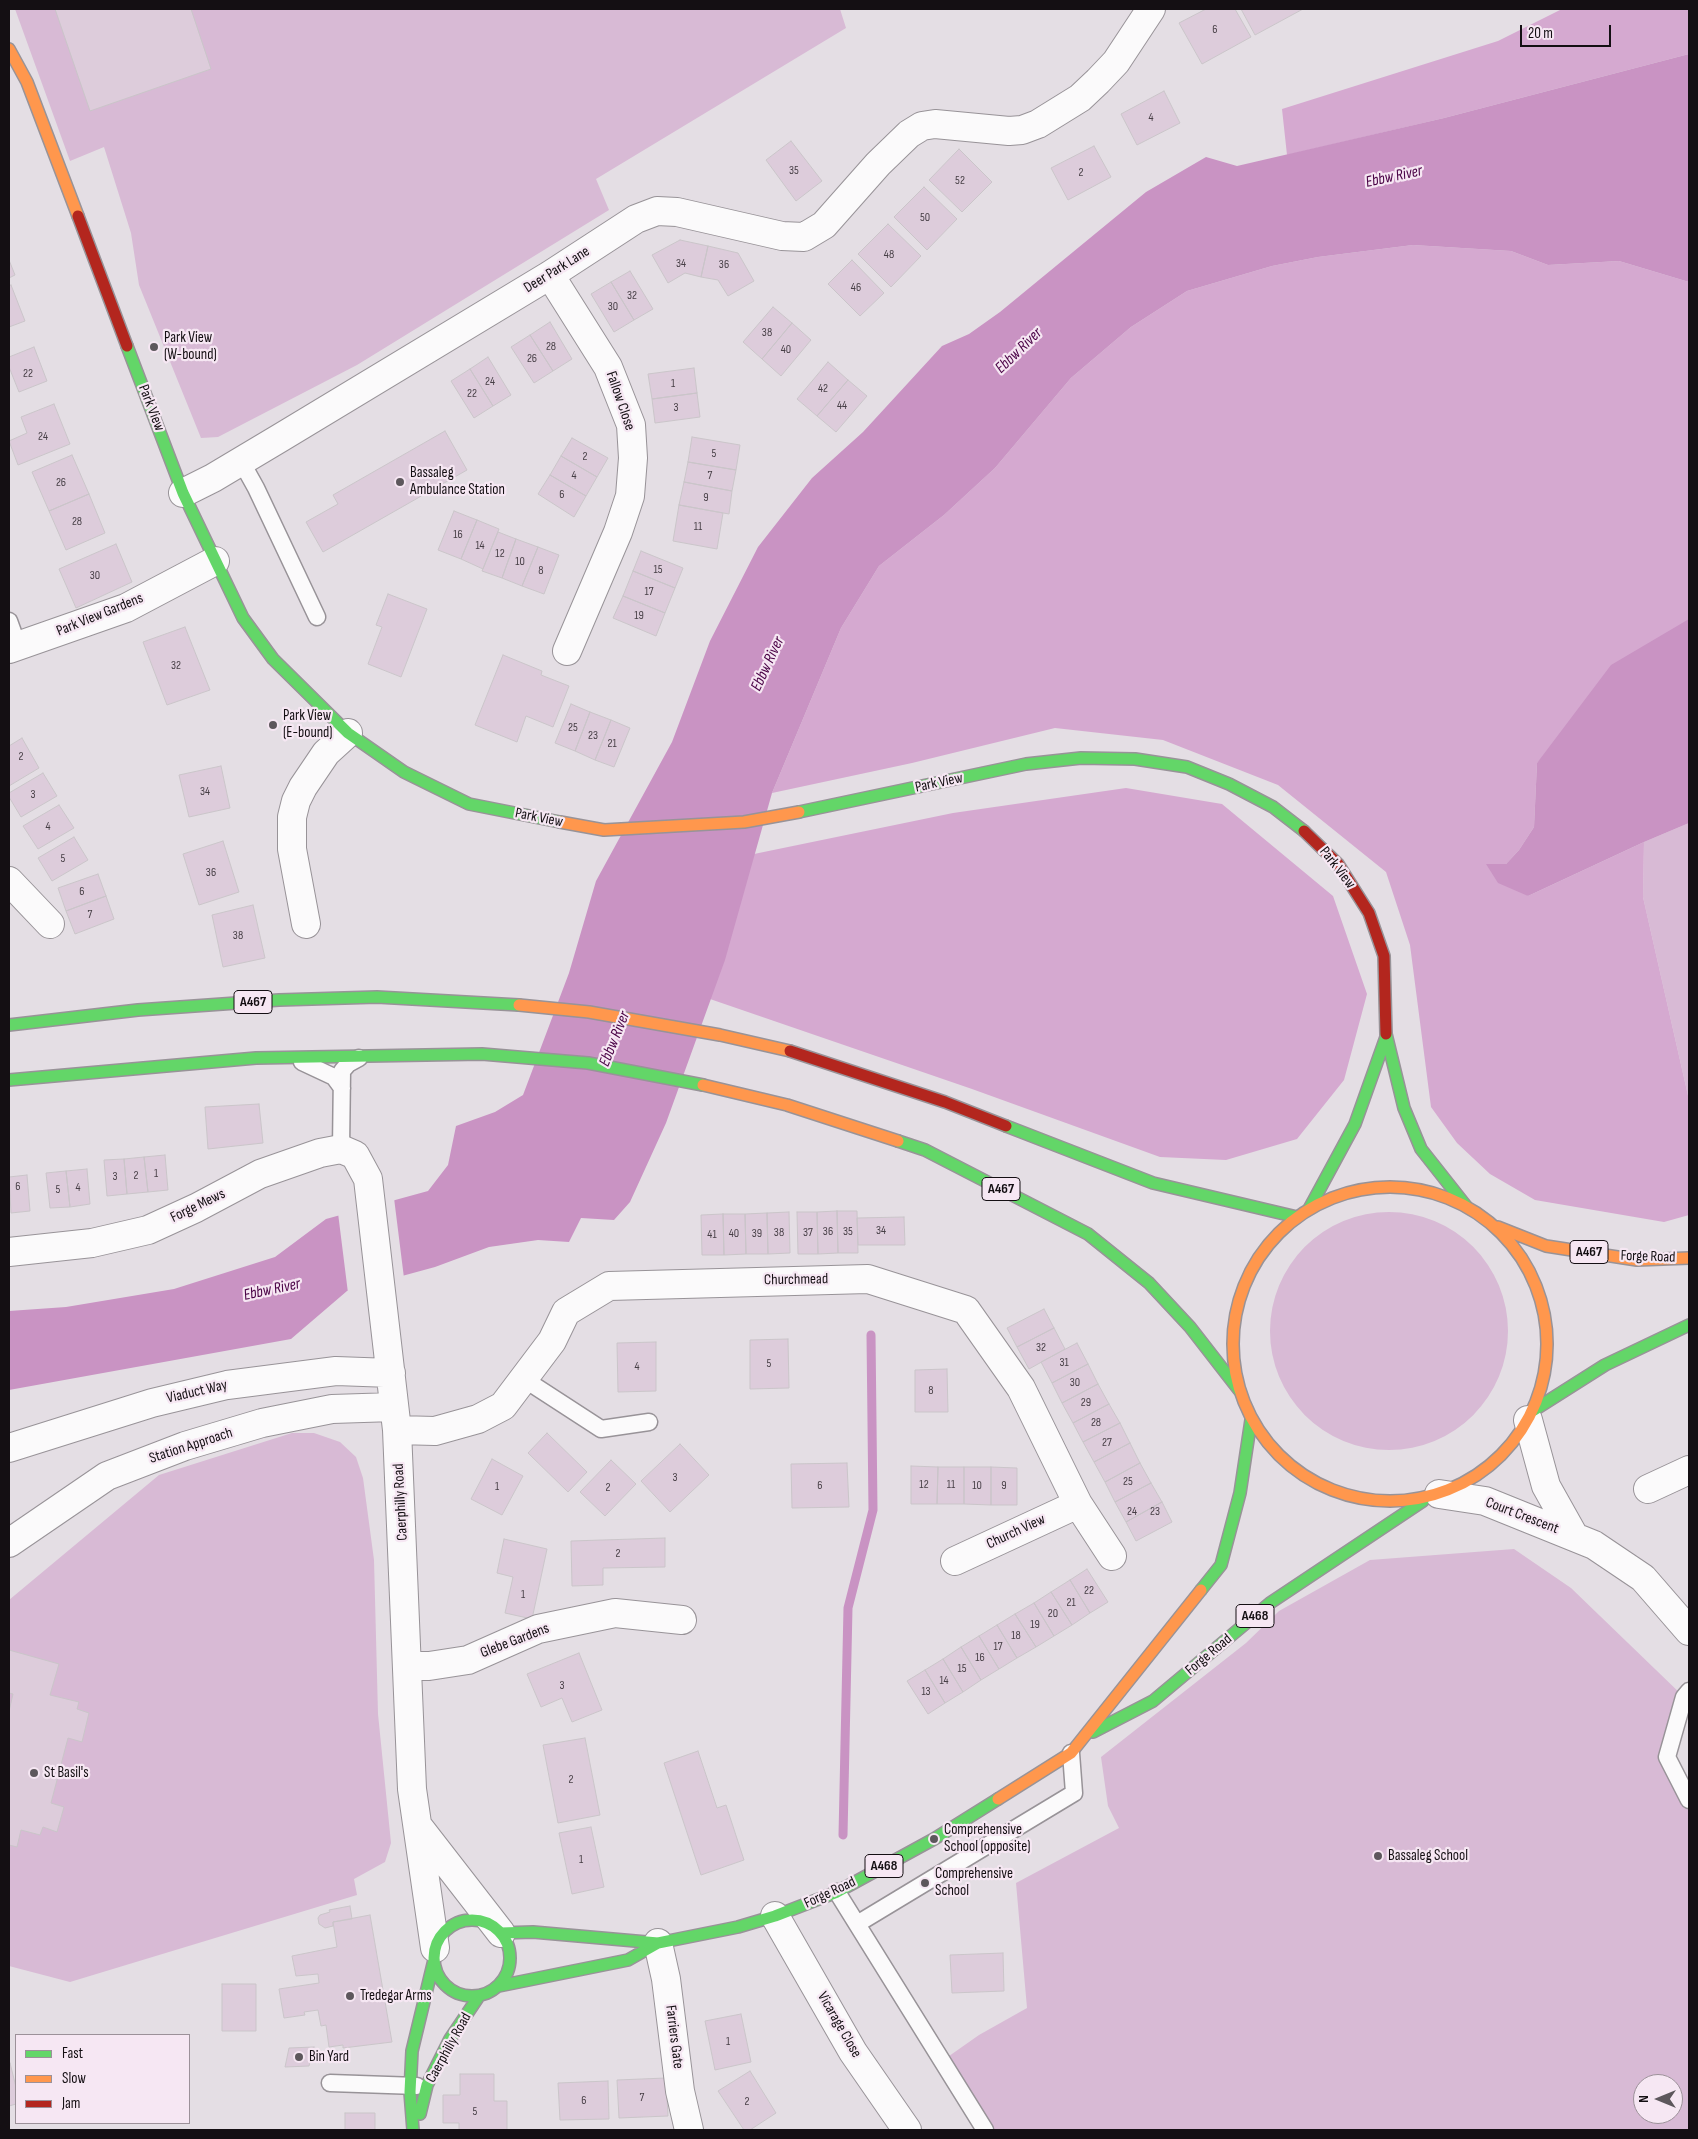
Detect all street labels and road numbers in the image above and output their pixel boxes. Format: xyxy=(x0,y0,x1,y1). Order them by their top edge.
street label: Deer Park Lane xyxy=(521,243,593,297)
street label: Fallow Close xyxy=(601,369,639,433)
street label: Park View xyxy=(134,382,168,434)
street label: Park View Gardens xyxy=(54,589,146,641)
street label: Park View xyxy=(914,769,964,797)
street label: Park View xyxy=(514,805,564,831)
street label: Park View xyxy=(1315,843,1359,893)
road number: A467 xyxy=(234,990,272,1014)
road number: A467 xyxy=(982,1178,1020,1200)
street label: Forge Mews xyxy=(168,1185,228,1227)
road number: A467 xyxy=(1570,1240,1608,1264)
street label: Forge Road xyxy=(1620,1247,1676,1267)
street label: Churchmead xyxy=(764,1270,828,1290)
street label: Viaduct Way xyxy=(165,1376,229,1408)
street label: Station Approach xyxy=(147,1424,235,1468)
street label: Caerphilly Road xyxy=(390,1463,412,1541)
street label: Court Crescent xyxy=(1483,1494,1561,1538)
street label: Church View xyxy=(984,1511,1048,1553)
road number: A468 xyxy=(1236,1604,1274,1628)
street label: Glebe Gardens xyxy=(478,1620,552,1662)
street label: Forge Road xyxy=(1182,1630,1236,1680)
road number: A468 xyxy=(865,1854,903,1878)
street label: Forge Road xyxy=(801,1873,859,1913)
street label: Vicarage Close xyxy=(813,1989,865,2061)
street label: Farriers Gate xyxy=(661,2004,687,2070)
street label: Caerphilly Road xyxy=(422,2010,476,2086)

